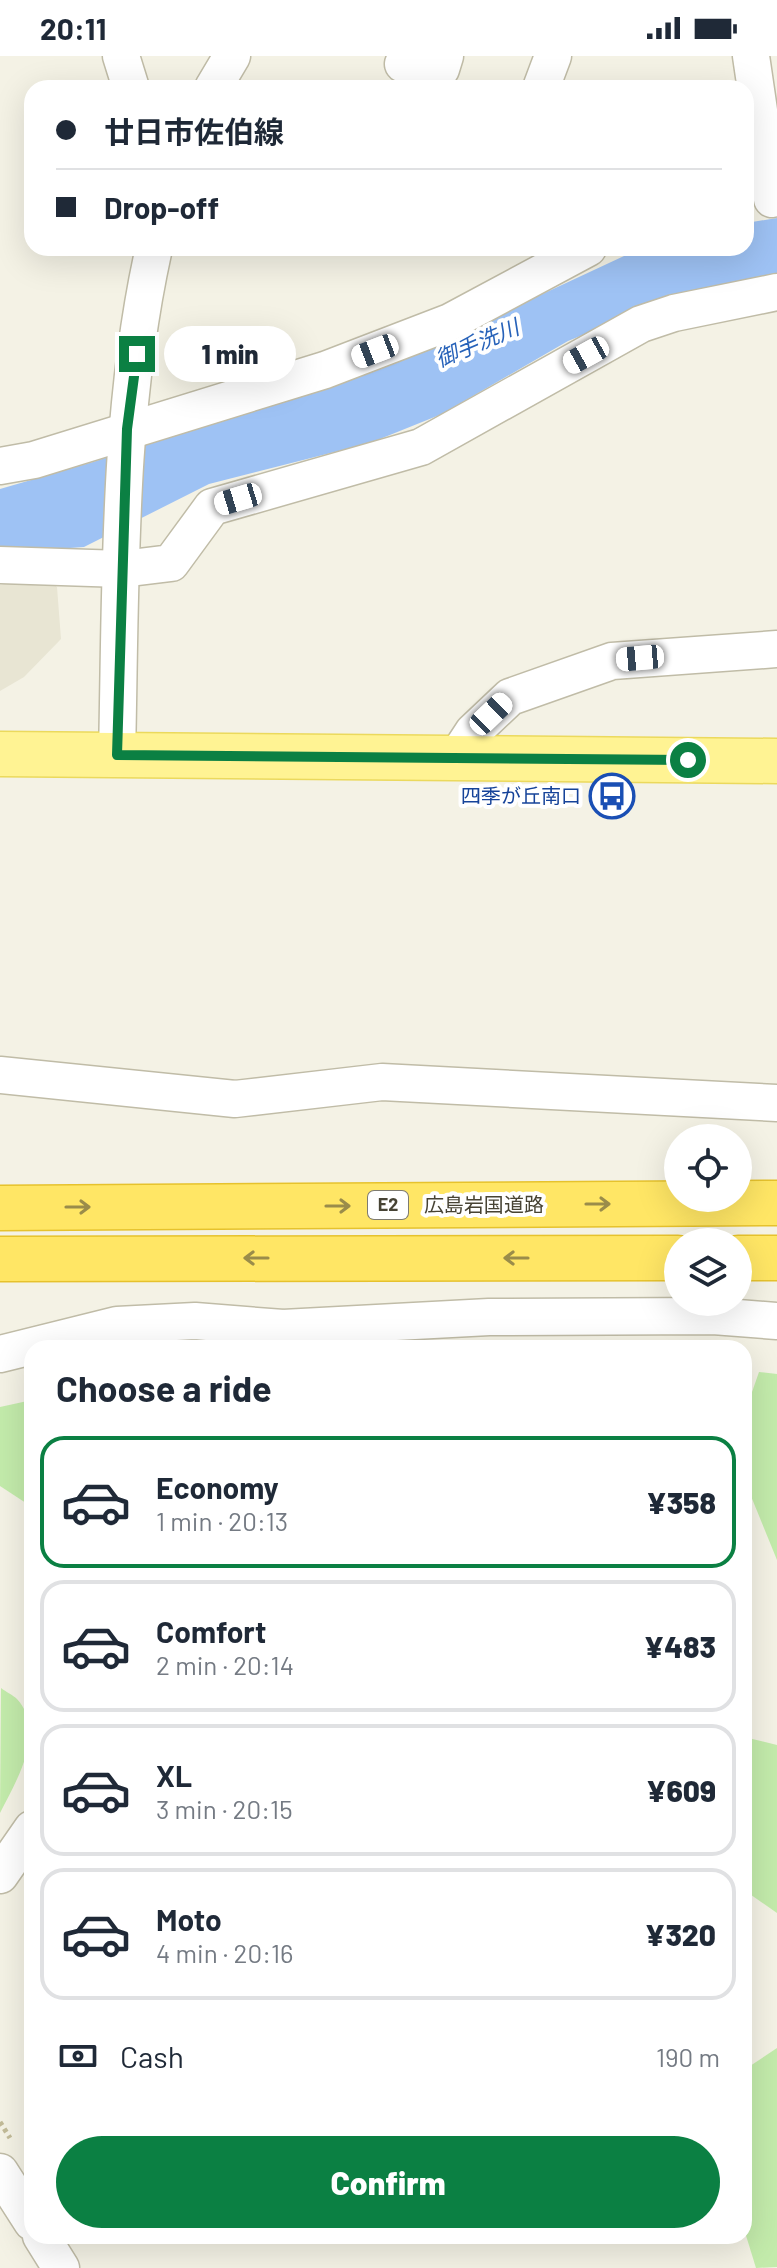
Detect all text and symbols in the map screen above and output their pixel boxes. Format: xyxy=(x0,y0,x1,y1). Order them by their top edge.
text: 20:11 xyxy=(40,10,106,46)
text: 廿日市佐伯線 xyxy=(104,113,284,149)
text: Drop-off xyxy=(104,189,219,225)
water label: 御手洗川 xyxy=(431,312,524,371)
callout: 1 min xyxy=(165,326,297,382)
car xyxy=(348,331,402,371)
car xyxy=(559,333,613,377)
route end xyxy=(119,336,155,372)
text: 1 min xyxy=(201,338,259,369)
car xyxy=(212,481,264,517)
car xyxy=(615,644,665,672)
car xyxy=(465,689,517,739)
route start xyxy=(670,742,706,778)
bus stop icon: 四季が丘南口 xyxy=(588,772,636,820)
place label: 四季が丘南口 xyxy=(461,783,581,807)
map controls xyxy=(664,1124,752,1316)
button: locate xyxy=(664,1124,752,1212)
road number: E2 xyxy=(368,1191,408,1219)
street label: 広島岩国道路 xyxy=(424,1192,544,1216)
one-way arrow xyxy=(584,1196,611,1212)
one-way arrow xyxy=(324,1198,351,1213)
one-way arrow xyxy=(64,1199,91,1215)
button: layers xyxy=(664,1228,752,1316)
one-way arrow xyxy=(243,1250,270,1266)
one-way arrow xyxy=(503,1250,530,1266)
text: Choose a ride xyxy=(56,1366,272,1409)
icon: car xyxy=(60,1466,132,1538)
text: Economy xyxy=(156,1469,279,1505)
text: ¥358 xyxy=(646,1484,716,1520)
text: 1 min · 20:13 xyxy=(156,1505,288,1536)
icon: car xyxy=(60,1610,132,1682)
text: Comfort xyxy=(156,1613,266,1649)
text: ¥483 xyxy=(644,1628,716,1664)
text: 2 min · 20:14 xyxy=(156,1649,294,1680)
icon: car xyxy=(60,1754,132,1826)
text: XL xyxy=(156,1757,192,1793)
text: ¥609 xyxy=(646,1772,716,1808)
text: 3 min · 20:15 xyxy=(156,1793,293,1824)
icon: car xyxy=(60,1898,132,1970)
text: Moto xyxy=(156,1901,222,1937)
text: ¥320 xyxy=(645,1916,716,1952)
text: 4 min · 20:16 xyxy=(156,1937,293,1968)
icon: cash xyxy=(56,2034,100,2078)
text: Cash xyxy=(120,2038,184,2074)
text: 190 m xyxy=(656,2041,720,2072)
button: Confirm xyxy=(56,2136,720,2228)

